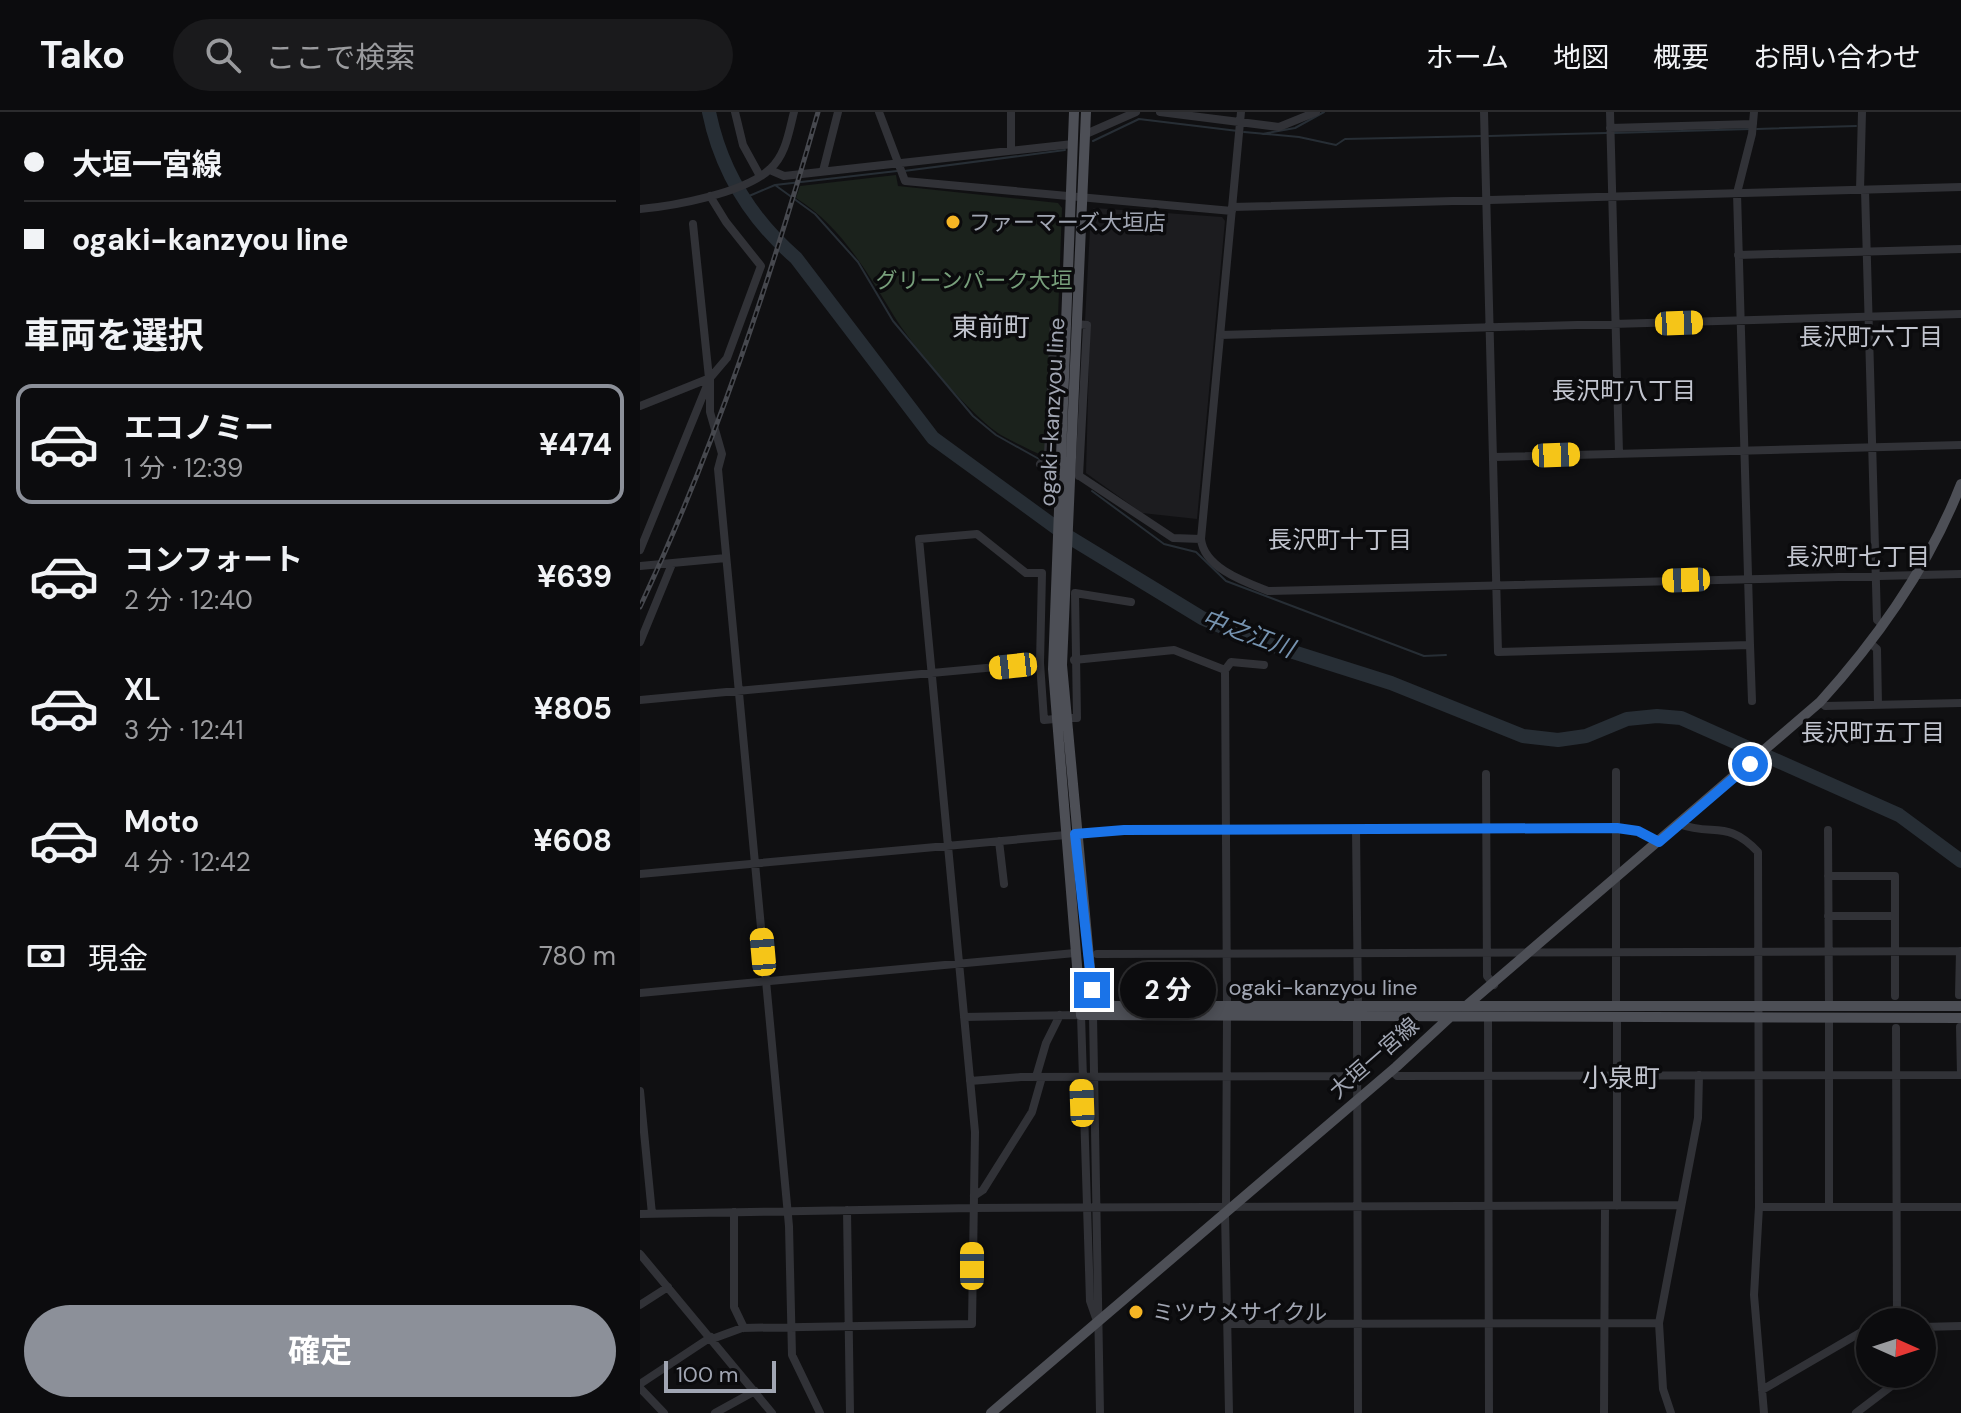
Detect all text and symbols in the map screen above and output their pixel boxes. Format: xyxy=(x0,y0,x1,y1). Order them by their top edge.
search box xyxy=(173,19,733,91)
text: Tako xyxy=(40,30,125,80)
icon: search xyxy=(201,33,245,77)
text: ここで検索 xyxy=(265,38,415,77)
text: ホーム xyxy=(1426,39,1509,76)
text: 地図 xyxy=(1553,39,1609,76)
text: 概要 xyxy=(1653,39,1709,76)
text: お問い合わせ xyxy=(1753,39,1921,76)
text: 大垣一宮線 xyxy=(72,145,222,184)
place label: ファーマーズ大垣店 xyxy=(969,208,1166,237)
marker: ファーマーズ大垣店 xyxy=(944,213,962,231)
text: ogaki-kanzyou line xyxy=(72,220,349,259)
park label: グリーンパーク大垣 xyxy=(876,266,1072,295)
district label: 東前町 xyxy=(952,310,1030,344)
car xyxy=(1655,310,1703,336)
text: 車両を選択 xyxy=(24,312,204,359)
street label: ogaki-kanzyou line xyxy=(1033,317,1071,507)
district label: 長沢町六丁目 xyxy=(1799,321,1943,352)
district label: 長沢町八丁目 xyxy=(1552,375,1696,406)
icon: car xyxy=(28,408,100,480)
text: エコノミー xyxy=(124,408,274,447)
text: ¥474 xyxy=(539,425,612,464)
car xyxy=(1532,442,1580,468)
text: 1 分 · 12:39 xyxy=(124,451,243,485)
district label: 長沢町十丁目 xyxy=(1268,524,1412,555)
icon: car xyxy=(28,540,100,612)
text: コンフォート xyxy=(124,540,303,579)
district label: 長沢町七丁目 xyxy=(1786,541,1930,572)
text: ¥639 xyxy=(537,557,612,596)
car xyxy=(1662,567,1710,593)
text: 2 分 · 12:40 xyxy=(124,583,253,617)
water label: 中之江川 xyxy=(1198,602,1301,665)
car xyxy=(988,652,1038,680)
text: XL xyxy=(124,670,161,709)
icon: car xyxy=(28,672,100,744)
text: ¥805 xyxy=(534,689,612,728)
text: 3 分 · 12:41 xyxy=(124,713,244,747)
district label: 長沢町五丁目 xyxy=(1801,717,1945,748)
route start xyxy=(1732,746,1768,782)
text: Moto xyxy=(124,802,199,841)
icon: car xyxy=(28,804,100,876)
text: ¥608 xyxy=(533,821,612,860)
text: 4 分 · 12:42 xyxy=(124,845,251,879)
car xyxy=(749,927,777,977)
icon: cash xyxy=(24,934,68,978)
text: 現金 xyxy=(88,939,148,978)
text: 780 m xyxy=(539,939,616,973)
callout: 2 分 xyxy=(1120,962,1216,1018)
route end xyxy=(1074,972,1110,1008)
text: 2 分 xyxy=(1144,973,1192,1007)
street label: ogaki-kanzyou line xyxy=(1229,973,1417,1002)
street label: 大垣一宮線 xyxy=(1323,1011,1425,1105)
district label: 小泉町 xyxy=(1582,1061,1660,1095)
car xyxy=(1069,1079,1095,1127)
car xyxy=(960,1242,984,1290)
place label: ミツウメサイクル xyxy=(1152,1298,1327,1327)
marker: ミツウメサイクル xyxy=(1127,1303,1145,1321)
button: 確定 xyxy=(24,1305,616,1397)
north arrow xyxy=(1856,1308,1936,1388)
map controls xyxy=(1856,1308,1936,1388)
scale bar xyxy=(664,1357,776,1393)
text: 100 m xyxy=(676,1360,738,1389)

